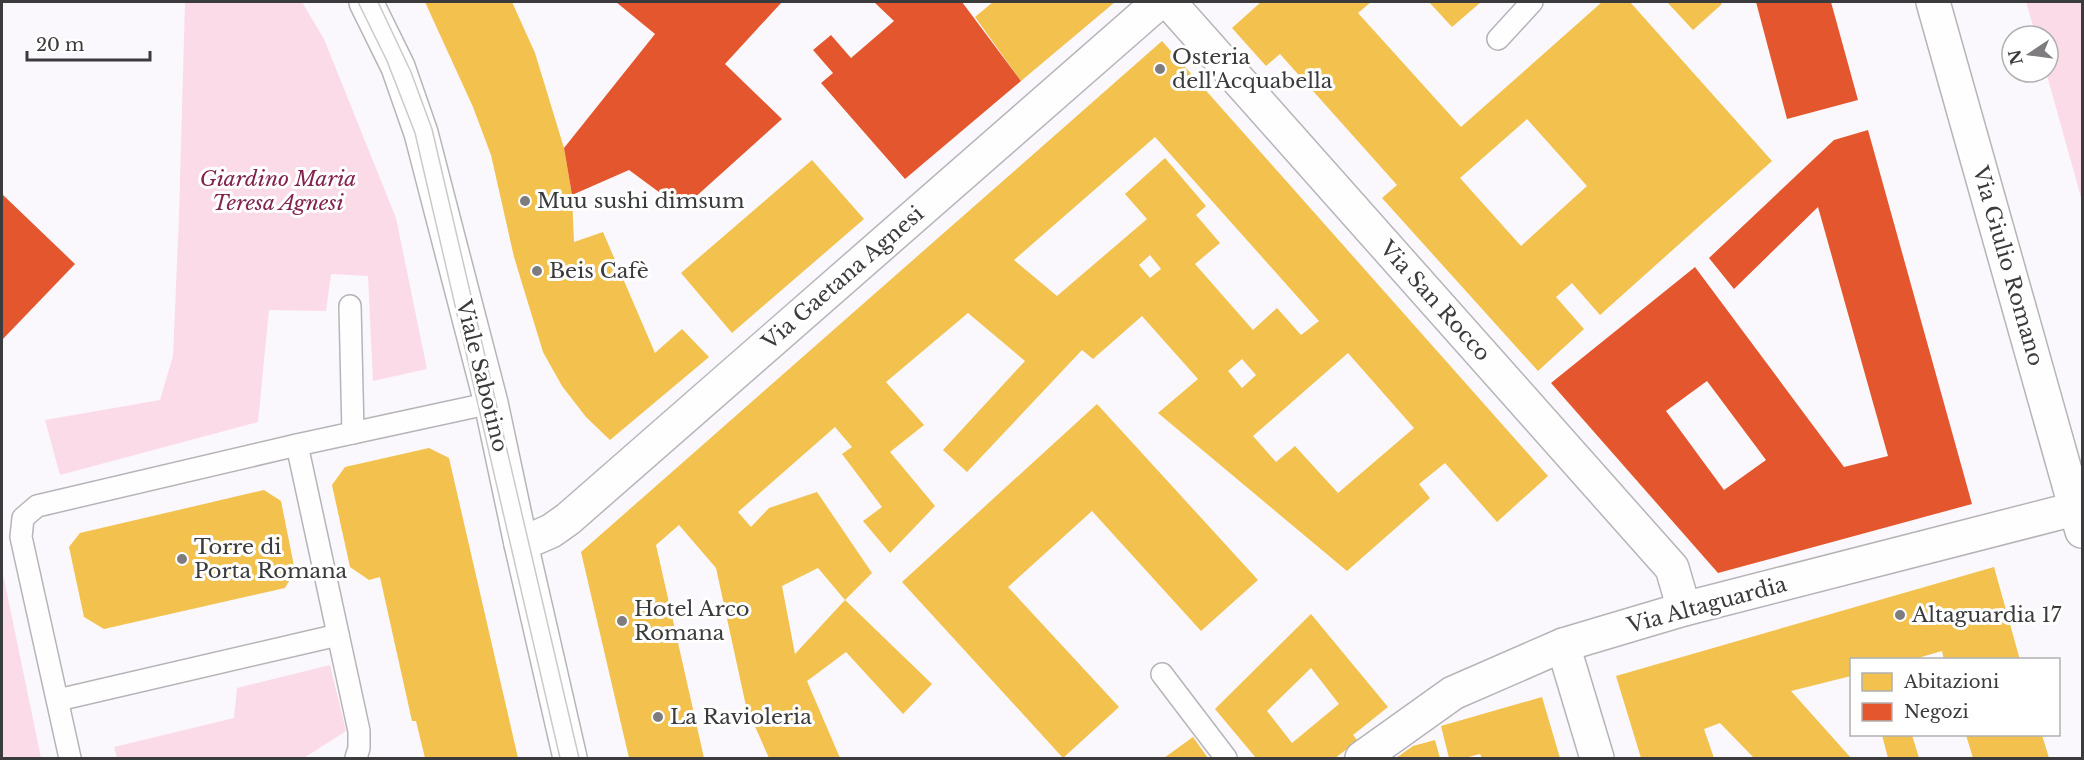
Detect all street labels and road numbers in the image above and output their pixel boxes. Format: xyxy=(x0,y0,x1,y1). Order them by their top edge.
street label: Via Giulio Romano xyxy=(1967,162,2049,369)
street label: Via Gaetana Agnesi xyxy=(756,201,929,356)
street label: Via San Rocco xyxy=(1374,235,1496,366)
street label: Viale Sabotino xyxy=(450,296,513,455)
street label: Via Altaguardia xyxy=(1624,571,1790,639)

